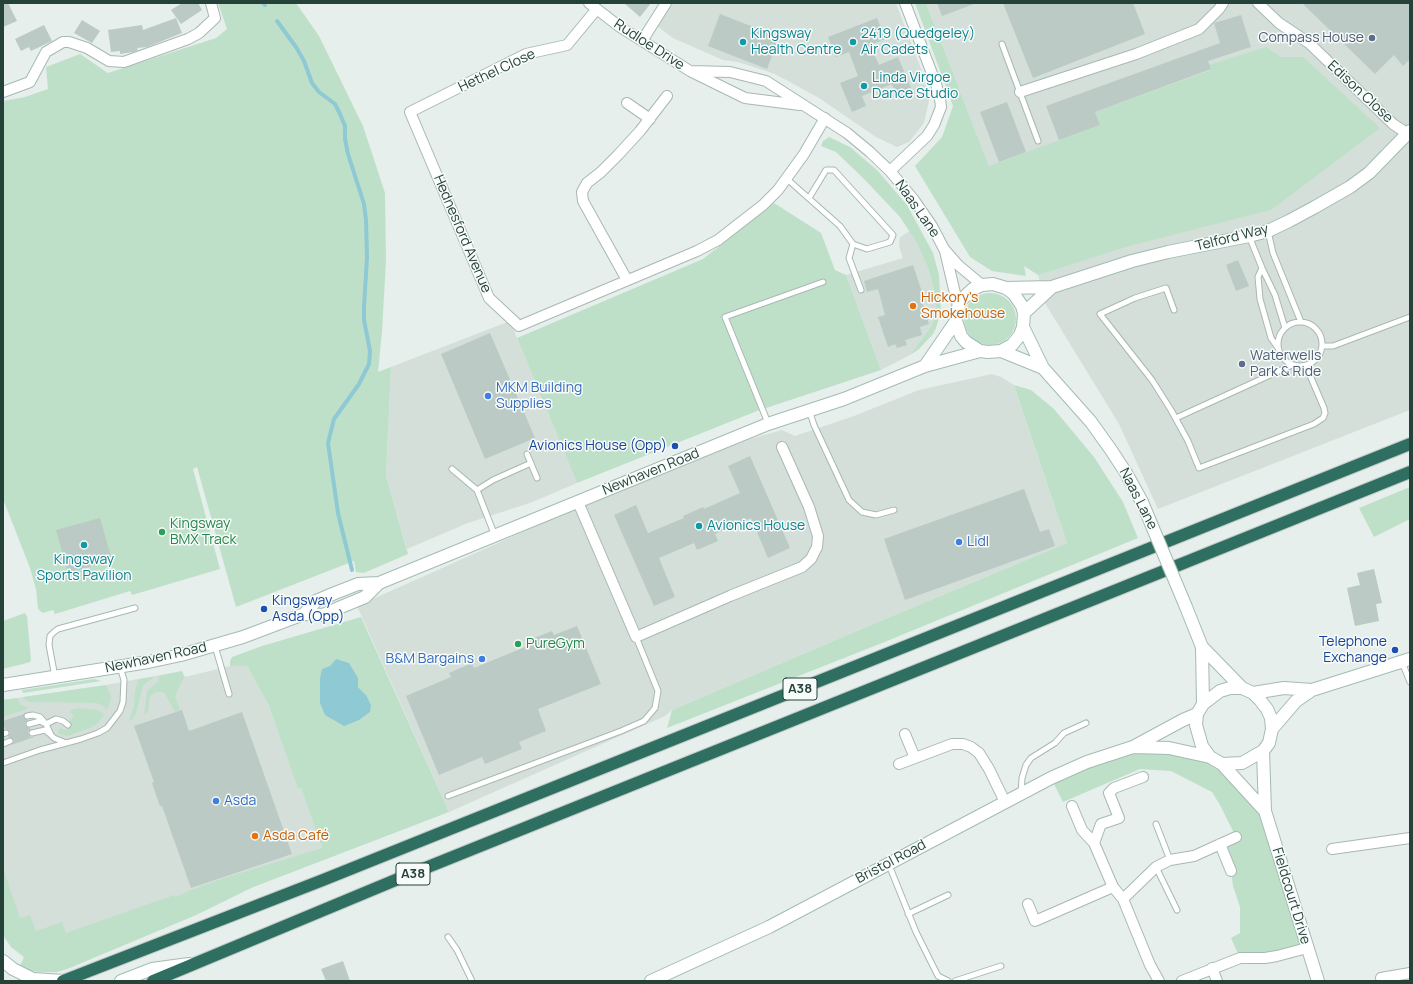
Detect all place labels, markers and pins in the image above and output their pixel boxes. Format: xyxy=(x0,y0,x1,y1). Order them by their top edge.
place label: Kingsway Health Centre xyxy=(751,26,841,58)
place label: 2419 (Quedgeley) Air Cadets xyxy=(861,26,975,58)
place label: Compass House xyxy=(1259,30,1364,46)
marker: Compass House xyxy=(1367,33,1377,43)
marker: Kingsway Health Centre xyxy=(738,37,748,47)
marker: 2419 (Quedgeley) Air Cadets xyxy=(848,37,858,47)
place label: Linda Virgoe Dance Studio xyxy=(872,70,958,102)
marker: Linda Virgoe Dance Studio xyxy=(859,81,869,91)
place label: Hickory's Smokehouse xyxy=(921,290,1005,322)
marker: Hickory's Smokehouse xyxy=(908,301,918,311)
place label: Waterwells Park & Ride xyxy=(1250,348,1321,380)
marker: Waterwells Park & Ride xyxy=(1237,359,1247,369)
place label: MKM Building Supplies xyxy=(496,380,582,412)
marker: MKM Building Supplies xyxy=(483,391,493,401)
place label: Avionics House (Opp) xyxy=(529,438,667,454)
marker: Avionics House (Opp) xyxy=(670,441,680,451)
place label: Kingsway BMX Track xyxy=(170,516,237,548)
place label: Avionics House xyxy=(707,518,805,534)
marker: Avionics House xyxy=(694,521,704,531)
marker: Kingsway BMX Track xyxy=(157,527,167,537)
place label: Lidl xyxy=(967,534,989,550)
marker: Lidl xyxy=(954,537,964,547)
marker: Kingsway Sports Pavilion xyxy=(79,540,89,550)
place label: Kingsway Sports Pavilion xyxy=(36,552,132,584)
place label: Kingsway Asda (Opp) xyxy=(272,593,344,626)
marker: Kingsway Asda (Opp) xyxy=(259,604,269,614)
place label: Telephone Exchange xyxy=(1319,634,1387,666)
place label: PureGym xyxy=(526,636,585,652)
marker: PureGym xyxy=(513,639,523,649)
marker: Telephone Exchange xyxy=(1390,645,1400,655)
place label: B&M Bargains xyxy=(386,651,474,667)
marker: B&M Bargains xyxy=(477,654,487,664)
place label: Asda xyxy=(224,793,256,809)
marker: Asda xyxy=(211,796,221,806)
place label: Asda Café xyxy=(263,828,329,844)
marker: Asda Café xyxy=(250,831,260,841)

